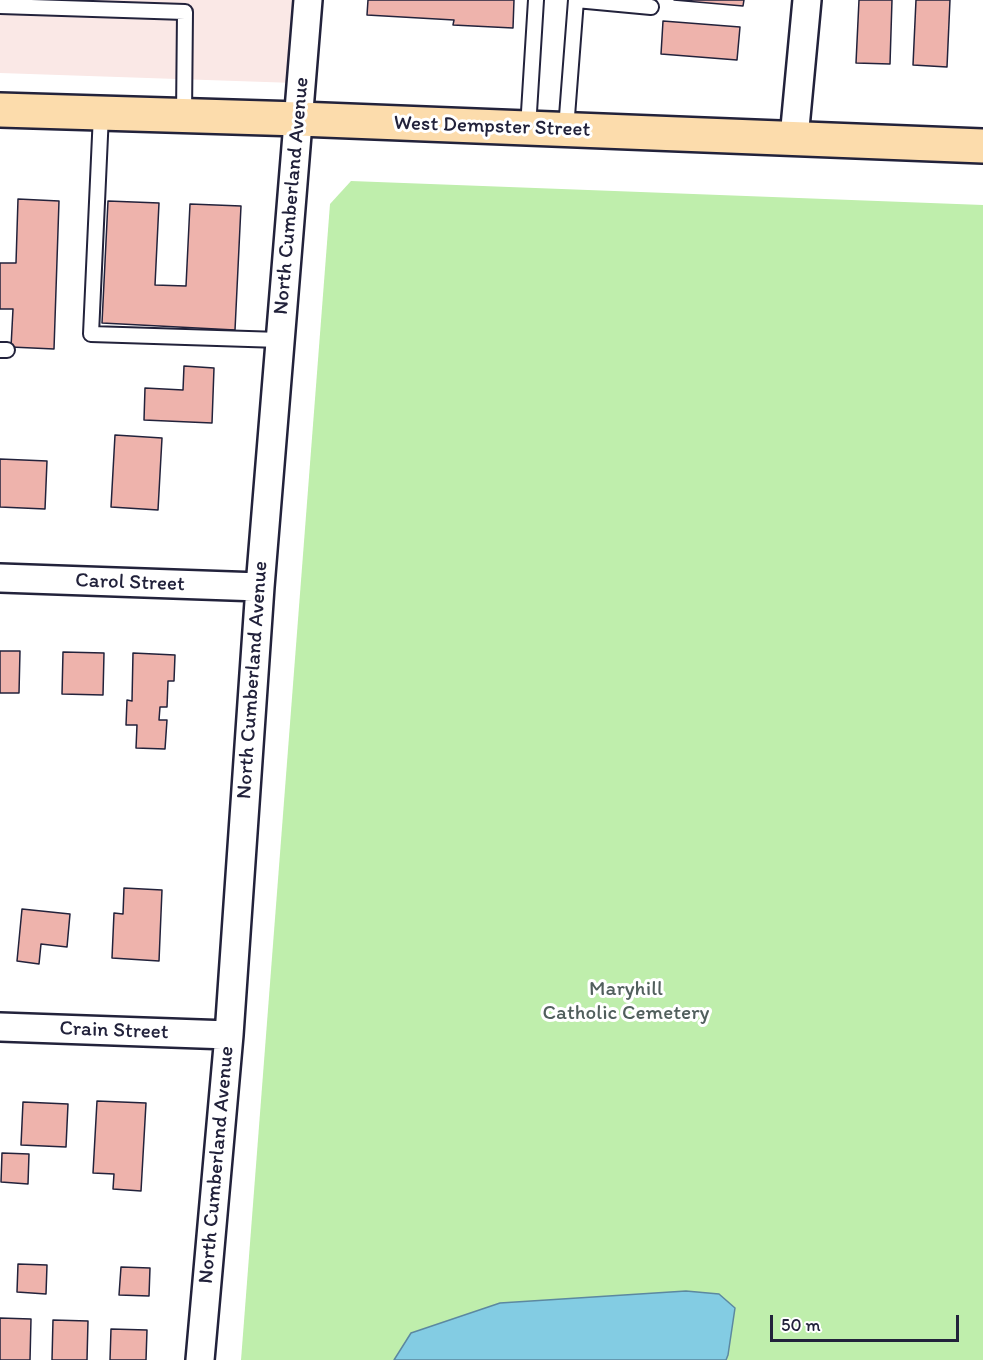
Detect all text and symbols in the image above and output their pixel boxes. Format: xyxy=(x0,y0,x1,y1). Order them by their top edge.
street label: North Cumberland Avenue xyxy=(269,76,315,316)
street label: West Dempster Street xyxy=(393,111,591,143)
street label: North Cumberland Avenue xyxy=(232,560,274,800)
street label: Carol Street xyxy=(75,568,185,598)
park label: Maryhill Catholic Cemetery xyxy=(543,977,709,1027)
street label: Crain Street xyxy=(59,1016,169,1046)
street label: North Cumberland Avenue xyxy=(194,1045,240,1285)
scale bar xyxy=(773,1303,962,1341)
text: 50 m xyxy=(781,1314,821,1336)

